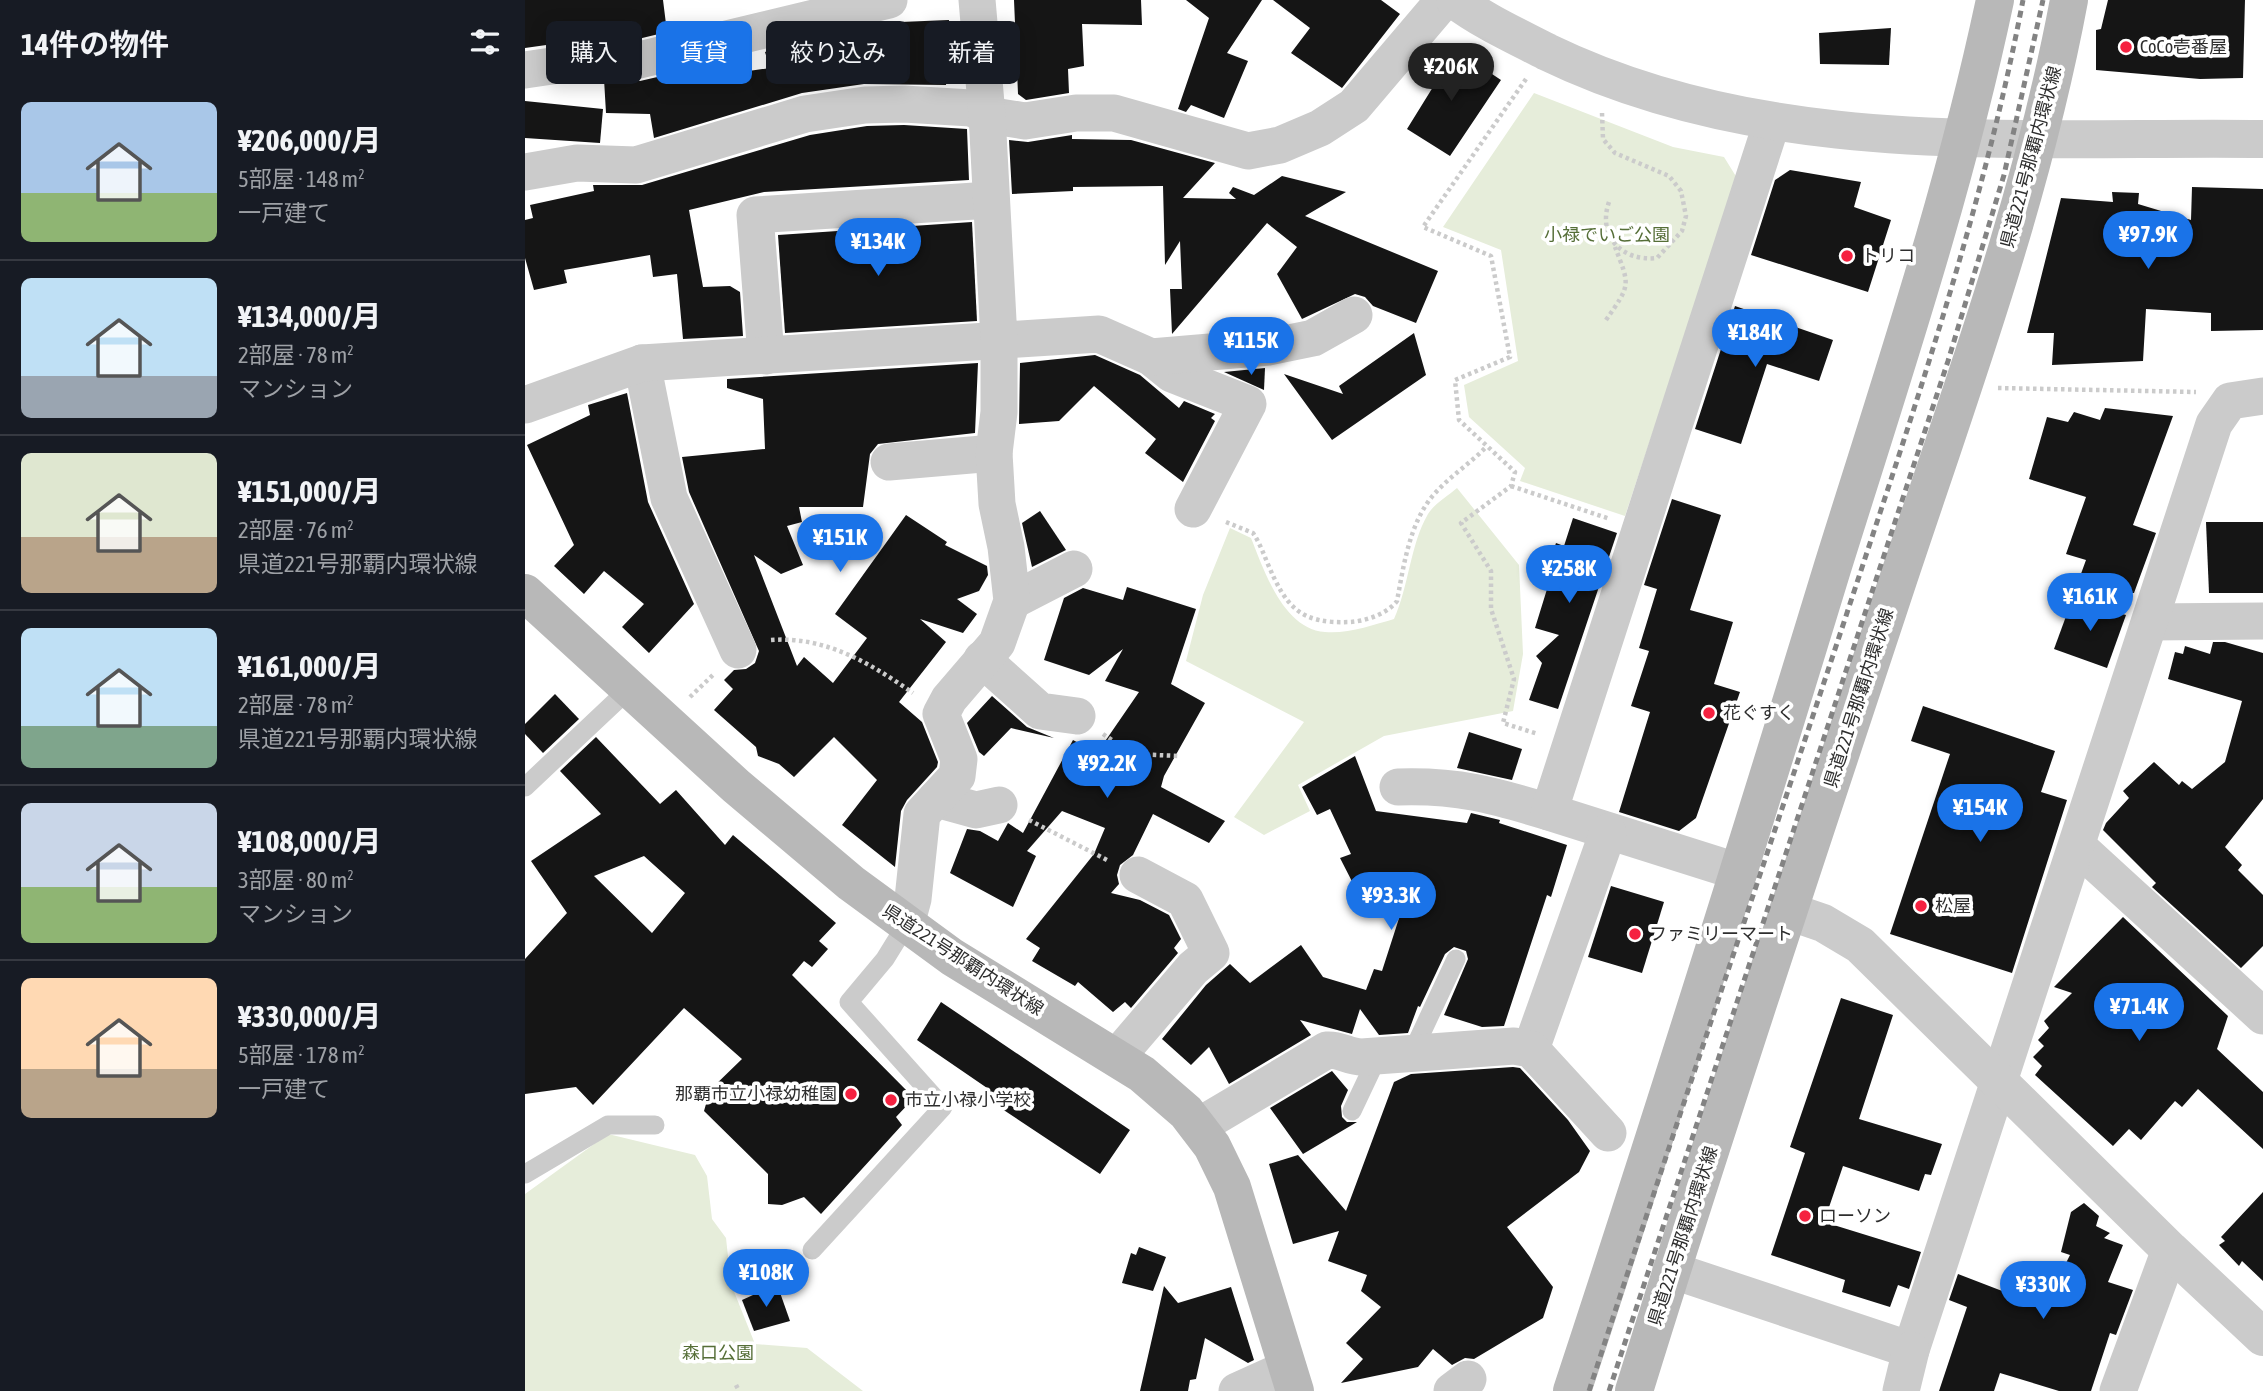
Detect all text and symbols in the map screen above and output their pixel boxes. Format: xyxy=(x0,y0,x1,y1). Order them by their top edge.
chip: 購入 xyxy=(546,21,642,84)
chip: 賃貸 xyxy=(656,21,752,84)
chip: 絞り込み xyxy=(766,21,910,84)
chip: 新着 xyxy=(924,21,1020,84)
icon: filters xyxy=(466,23,504,61)
text: 14件の物件 xyxy=(21,27,169,61)
place label: CoCo壱番屋 xyxy=(2140,36,2227,57)
marker: CoCo壱番屋 xyxy=(2118,39,2134,55)
pin: ¥206K xyxy=(1402,43,1500,103)
text: ¥206K xyxy=(1424,53,1478,79)
street label: 県道221号那覇内環状線 xyxy=(1996,64,2065,250)
text: ¥206,000/月 xyxy=(238,123,381,157)
icon: home xyxy=(77,130,161,214)
text: 5部屋 · 148 m² xyxy=(238,166,365,192)
text: 一戸建て xyxy=(238,200,330,226)
pin: ¥97.9K xyxy=(2091,212,2205,271)
pin: ¥134K xyxy=(829,218,927,278)
text: ¥97.9K xyxy=(2119,221,2177,247)
park label: 小禄でいご公園 xyxy=(1544,224,1670,245)
text: ¥134K xyxy=(851,228,905,254)
place label: トリコ xyxy=(1861,245,1915,266)
marker: トリコ xyxy=(1839,248,1855,264)
text: ¥134,000/月 xyxy=(238,299,381,333)
icon: home xyxy=(77,306,161,390)
pin: ¥184K xyxy=(1706,310,1804,369)
pin: ¥115K xyxy=(1202,318,1300,377)
text: ¥184K xyxy=(1728,319,1782,345)
text: ¥115K xyxy=(1224,327,1278,353)
text: 2部屋 · 78 m² xyxy=(238,342,354,368)
text: マンション xyxy=(238,376,353,402)
text: ¥151,000/月 xyxy=(238,474,381,508)
icon: home xyxy=(77,481,161,565)
pin: ¥151K xyxy=(791,514,889,574)
text: 2部屋 · 76 m² xyxy=(238,517,354,543)
text: ¥151K xyxy=(813,524,867,550)
pin: ¥258K xyxy=(1520,546,1618,605)
text: 県道221号那覇内環状線 xyxy=(238,551,477,577)
text: ¥258K xyxy=(1542,555,1596,581)
pin: ¥161K xyxy=(2041,574,2139,633)
text: ¥161K xyxy=(2063,583,2117,609)
street label: 県道221号那覇内環状線 xyxy=(1820,605,1897,790)
text: ¥161,000/月 xyxy=(238,649,381,683)
icon: home xyxy=(77,656,161,740)
text: 2部屋 · 78 m² xyxy=(238,692,354,718)
place label: 花ぐすく xyxy=(1723,702,1795,723)
marker: 花ぐすく xyxy=(1701,705,1717,721)
text: 県道221号那覇内環状線 xyxy=(238,726,477,752)
pin: ¥92.2K xyxy=(1050,740,1164,800)
text: ¥92.2K xyxy=(1078,750,1136,776)
pin: ¥154K xyxy=(1931,784,2029,844)
text: ¥154K xyxy=(1953,794,2007,820)
text: ¥108,000/月 xyxy=(238,824,381,858)
icon: home xyxy=(77,831,161,915)
text: 3部屋 · 80 m² xyxy=(238,867,354,893)
pin: ¥93.3K xyxy=(1334,872,1448,932)
text: ¥93.3K xyxy=(1362,882,1420,908)
place label: 松屋 xyxy=(1935,895,1971,916)
marker: 松屋 xyxy=(1913,898,1929,914)
street label: 県道221号那覇内環状線 xyxy=(879,900,1048,1019)
text: マンション xyxy=(238,901,353,927)
place label: ファミリーマート xyxy=(1649,923,1793,944)
marker: ファミリーマート xyxy=(1627,926,1643,942)
pin: ¥71.4K xyxy=(2082,984,2196,1043)
text: ¥71.4K xyxy=(2110,993,2168,1019)
text: ¥330,000/月 xyxy=(238,999,381,1033)
icon: home xyxy=(77,1006,161,1090)
text: 5部屋 · 178 m² xyxy=(238,1042,365,1068)
text: 一戸建て xyxy=(238,1076,330,1102)
place label: 那覇市立小禄幼稚園 xyxy=(675,1083,837,1104)
marker: 那覇市立小禄幼稚園 xyxy=(843,1086,859,1102)
place label: 市立小禄小学校 xyxy=(905,1089,1031,1110)
marker: 市立小禄小学校 xyxy=(883,1092,899,1108)
street label: 県道221号那覇内環状線 xyxy=(1644,1143,1721,1328)
place label: ローソン xyxy=(1819,1205,1891,1226)
marker: ローソン xyxy=(1797,1208,1813,1224)
pin: ¥108K xyxy=(717,1250,815,1309)
text: ¥108K xyxy=(739,1259,793,1285)
pin: ¥330K xyxy=(1994,1262,2092,1321)
text: ¥330K xyxy=(2016,1271,2070,1297)
park label: 森口公園 xyxy=(682,1342,754,1363)

